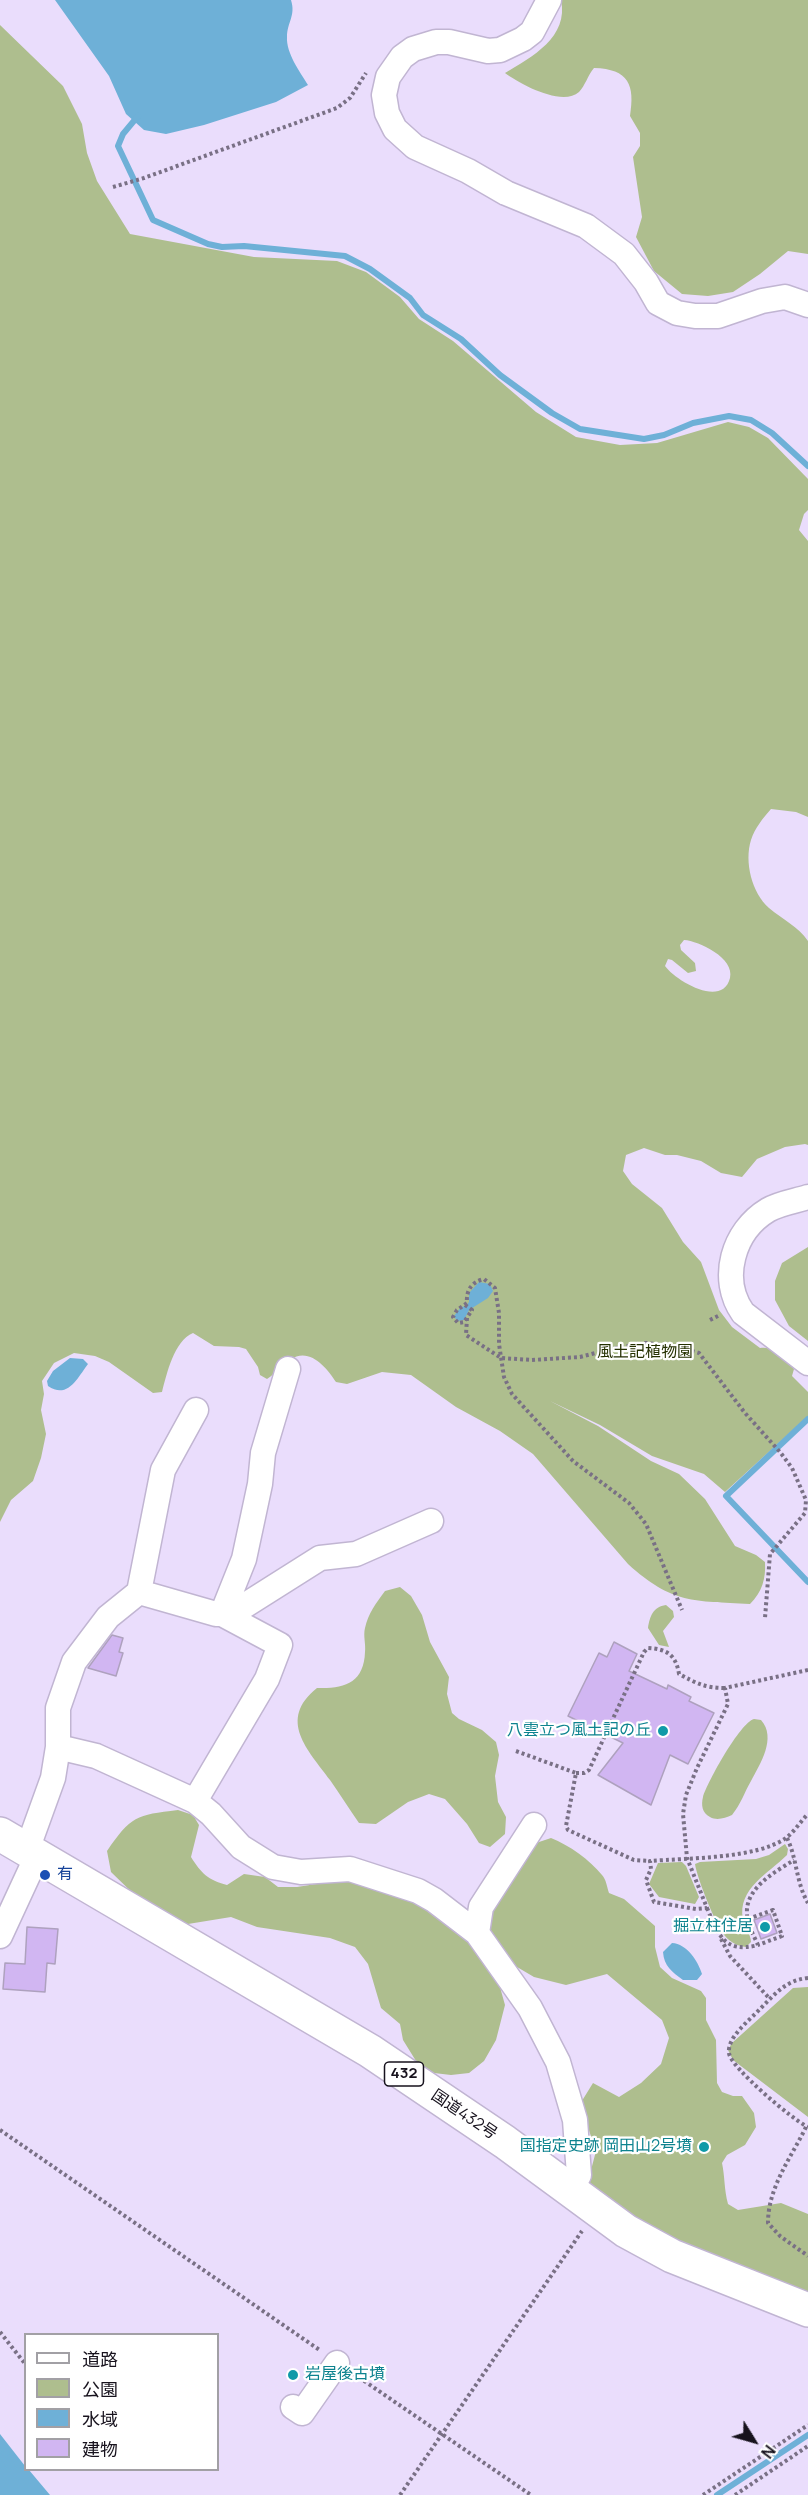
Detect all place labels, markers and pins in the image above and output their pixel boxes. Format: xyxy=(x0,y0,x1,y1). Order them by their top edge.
place label: 八雲立つ風土記の丘 xyxy=(507,1721,651,1741)
marker: 八雲立つ風土記の丘 xyxy=(656,1724,670,1738)
place label: 有 xyxy=(57,1865,73,1885)
marker: 有 xyxy=(38,1868,52,1882)
place label: 掘立柱住居 xyxy=(673,1917,753,1937)
marker: 掘立柱住居 xyxy=(758,1920,772,1934)
place label: 国指定史跡 岡田山2号墳 xyxy=(520,2137,692,2157)
marker: 国指定史跡 岡田山2号墳 xyxy=(697,2140,711,2154)
place label: 岩屋後古墳 xyxy=(305,2365,385,2385)
marker: 岩屋後古墳 xyxy=(286,2368,300,2382)

